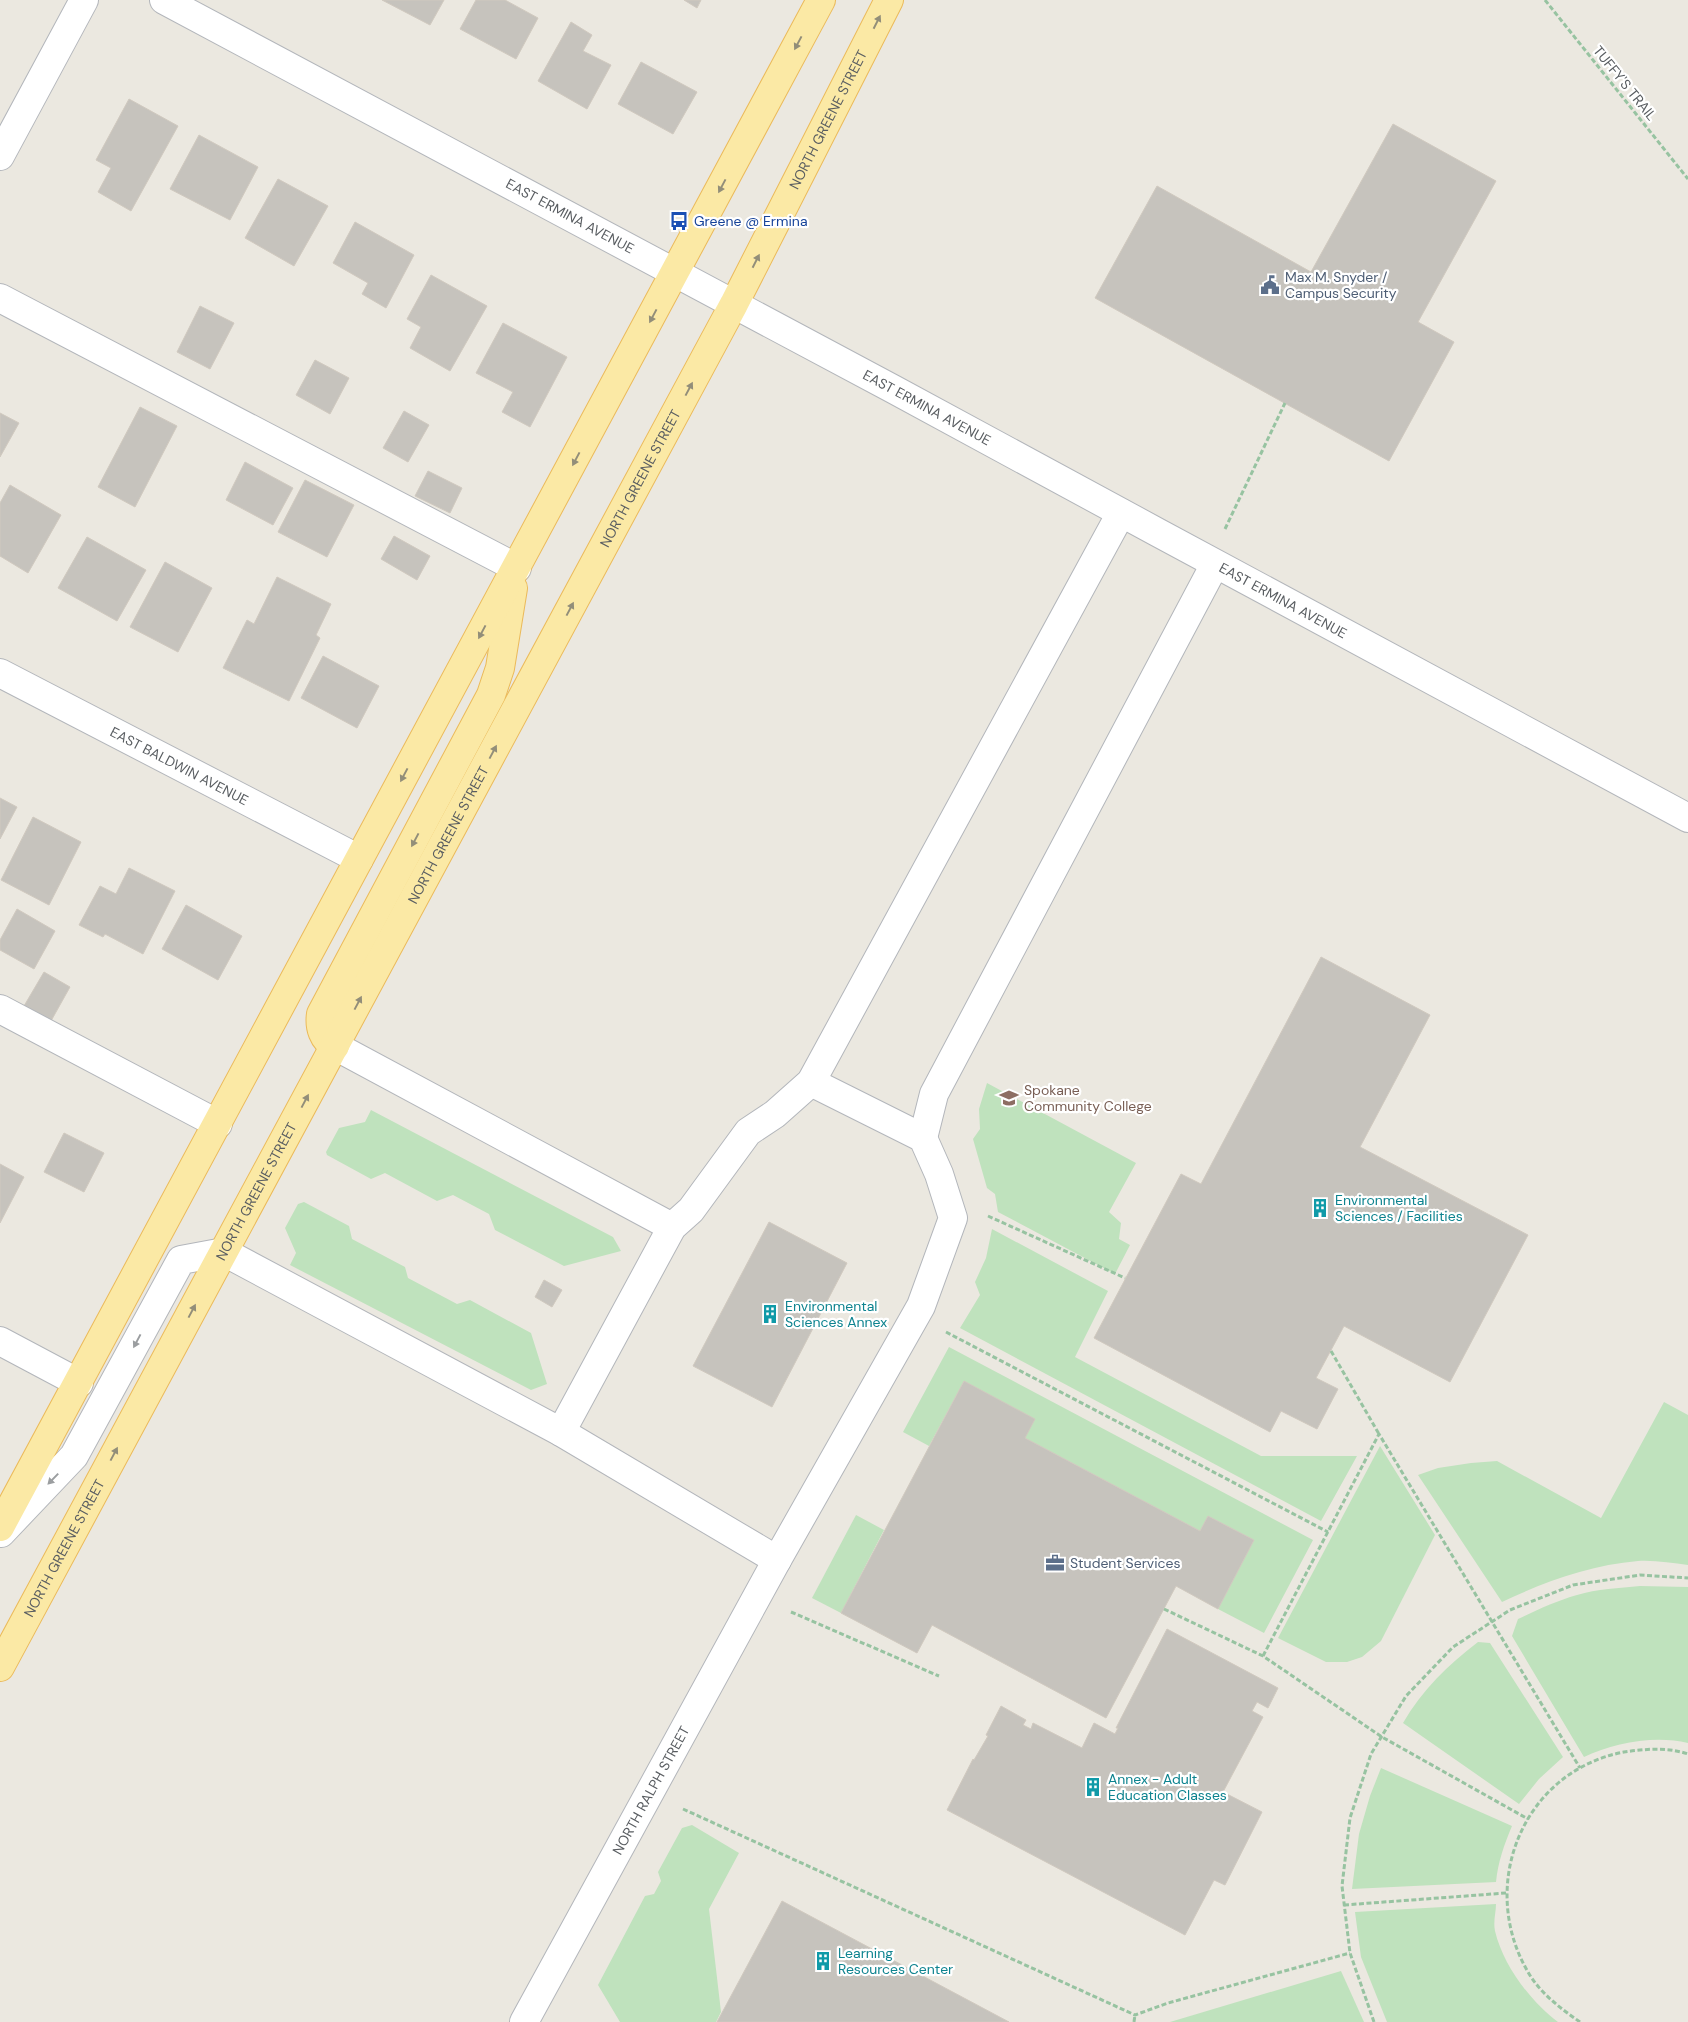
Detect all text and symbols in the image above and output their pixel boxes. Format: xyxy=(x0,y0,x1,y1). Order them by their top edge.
one-way arrow xyxy=(873,15,881,30)
one-way arrow xyxy=(794,36,803,50)
street label: TUFFY'S TRAIL xyxy=(1589,42,1661,124)
street label: NORTH GREENE STREET xyxy=(785,47,871,192)
street label: EAST ERMINA AVENUE xyxy=(503,174,637,258)
one-way arrow xyxy=(718,179,726,194)
bus stop icon: Greene @ Ermina xyxy=(668,210,690,232)
place label: Greene @ Ermina xyxy=(694,212,808,230)
one-way arrow xyxy=(752,254,760,268)
place label: Max M. Snyder / Campus Security xyxy=(1285,268,1397,302)
public building icon: Max M. Snyder / Campus Security xyxy=(1259,274,1281,296)
one-way arrow xyxy=(649,308,657,323)
street label: EAST ERMINA AVENUE xyxy=(860,366,994,449)
one-way arrow xyxy=(685,382,693,396)
street label: NORTH GREENE STREET xyxy=(596,406,685,550)
one-way arrow xyxy=(571,452,580,465)
street label: EAST ERMINA AVENUE xyxy=(1216,558,1350,642)
one-way arrow xyxy=(566,603,575,616)
one-way arrow xyxy=(477,626,486,639)
street label: EAST BALDWIN AVENUE xyxy=(107,723,252,809)
one-way arrow xyxy=(489,745,497,760)
street label: NORTH GREENE STREET xyxy=(404,763,493,907)
one-way arrow xyxy=(400,768,408,783)
one-way arrow xyxy=(410,833,419,846)
one-way arrow xyxy=(354,996,362,1010)
place label: Spokane Community College xyxy=(1024,1081,1152,1115)
school or university icon: Spokane Community College xyxy=(998,1087,1020,1109)
one-way arrow xyxy=(301,1094,309,1109)
street label: NORTH GREENE STREET xyxy=(212,1119,301,1264)
place label: Environmental Sciences / Facilities xyxy=(1335,1191,1463,1225)
building icon: Environmental Sciences / Facilities xyxy=(1309,1197,1331,1219)
place label: Environmental Sciences Annex xyxy=(785,1297,887,1331)
building icon: Environmental Sciences Annex xyxy=(759,1303,781,1325)
one-way arrow xyxy=(187,1305,196,1318)
one-way arrow xyxy=(133,1334,141,1348)
one-way arrow xyxy=(110,1448,119,1461)
one-way arrow xyxy=(47,1473,59,1485)
street label: NORTH GREENE STREET xyxy=(20,1476,108,1620)
office icon: Student Services xyxy=(1044,1552,1066,1574)
place label: Student Services xyxy=(1070,1554,1181,1572)
street label: NORTH RALPH STREET xyxy=(608,1723,693,1858)
place label: Annex - Adult Education Classes xyxy=(1108,1770,1227,1804)
building icon: Annex - Adult Education Classes xyxy=(1082,1776,1104,1798)
place label: Learning Resources Center xyxy=(838,1944,953,1978)
building icon: Learning Resources Center xyxy=(812,1950,834,1972)

